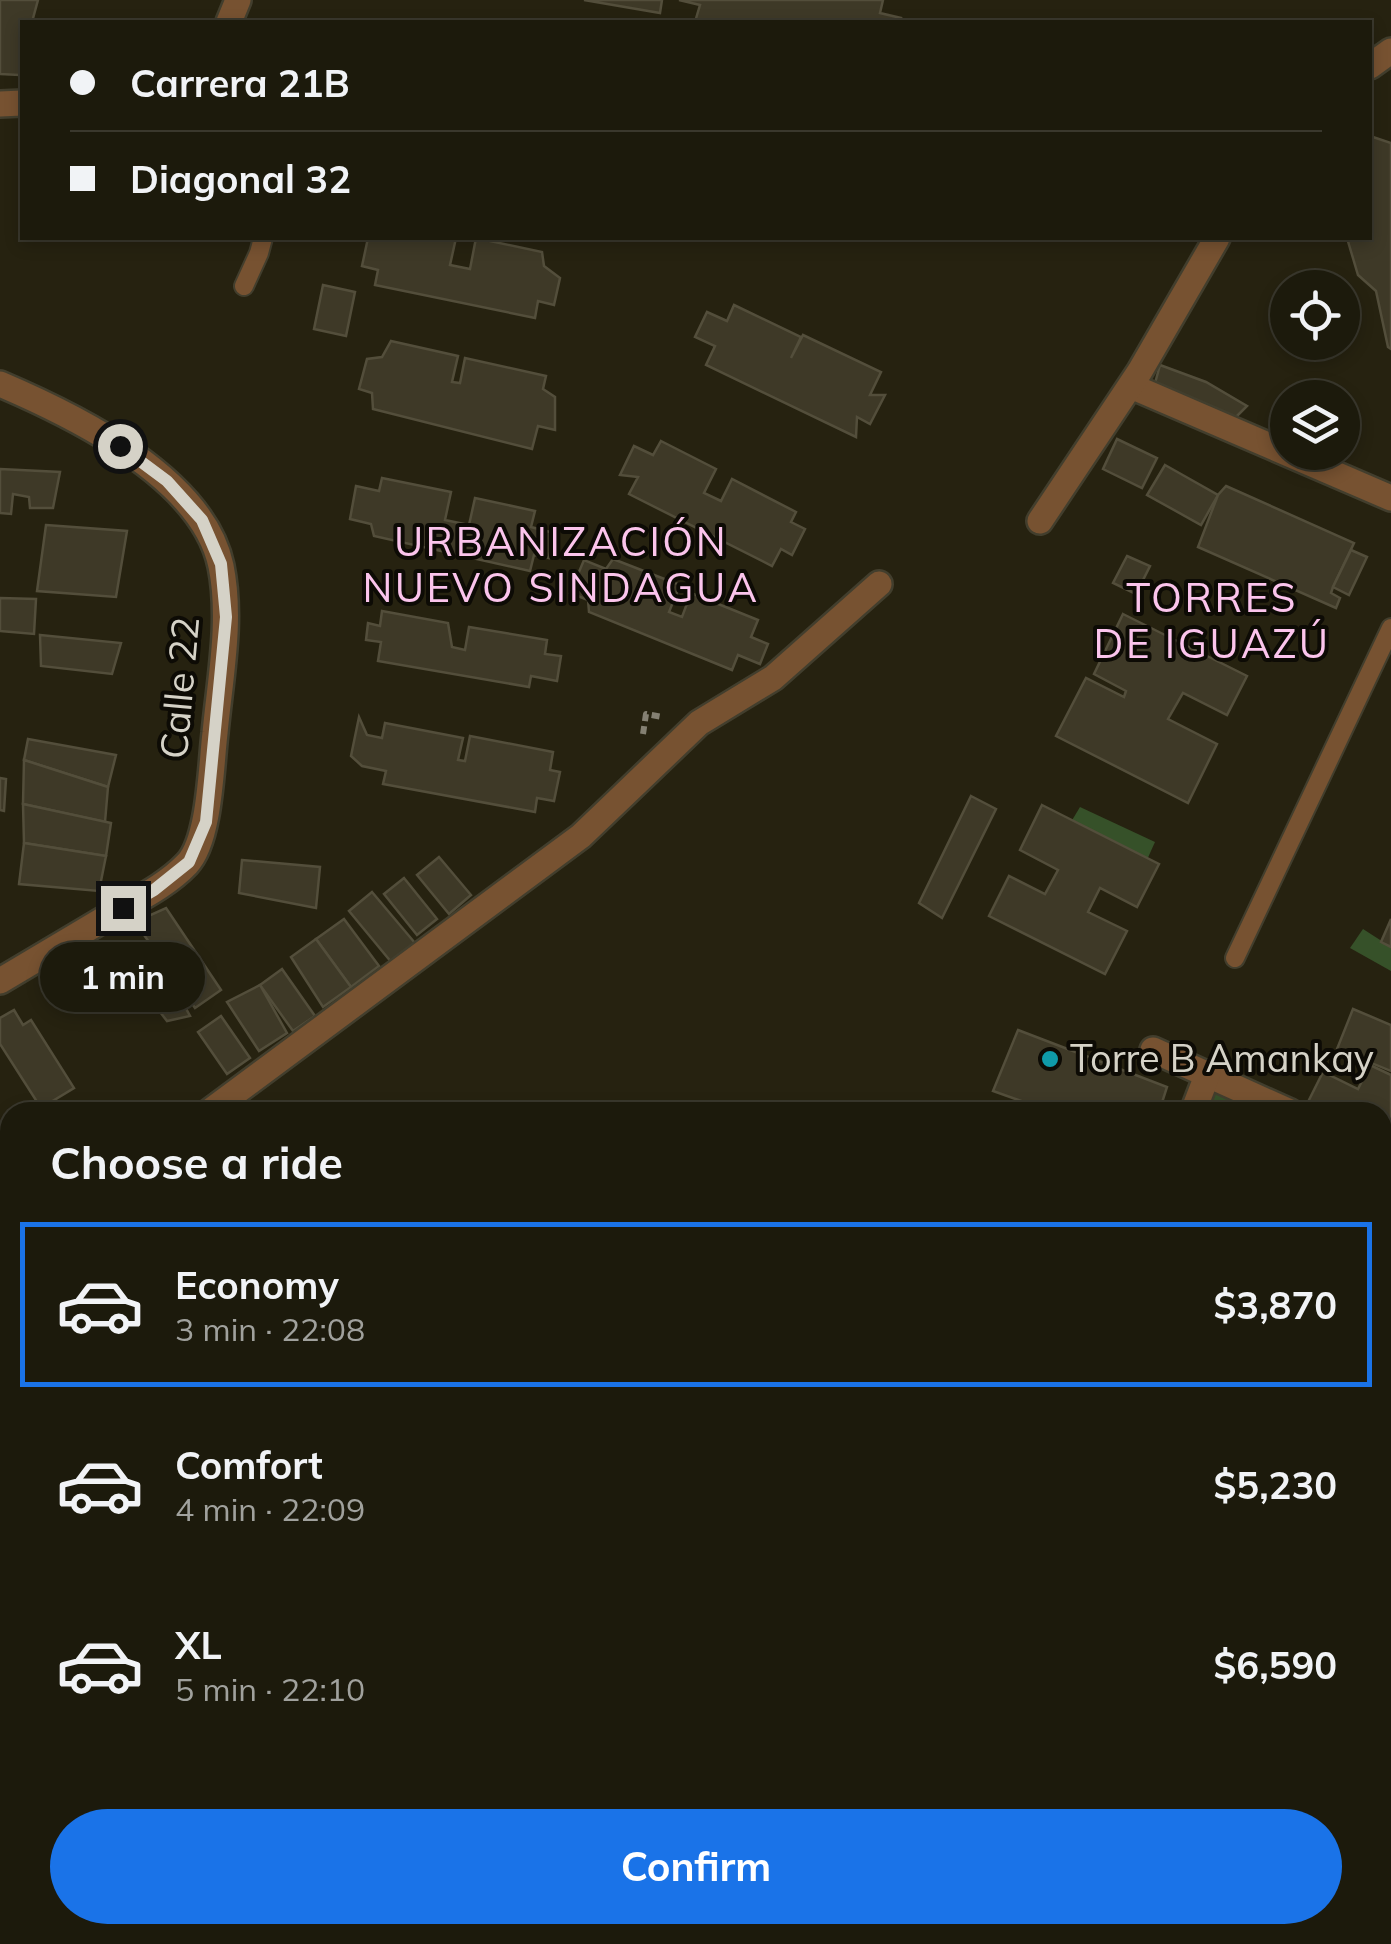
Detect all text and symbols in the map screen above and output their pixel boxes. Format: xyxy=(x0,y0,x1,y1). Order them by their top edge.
text: Carrera 21B xyxy=(130,59,350,107)
text: Diagonal 32 xyxy=(130,155,351,203)
map controls xyxy=(1270,270,1360,470)
button: locate xyxy=(1270,270,1360,360)
button: layers xyxy=(1270,380,1360,470)
route start xyxy=(98,424,143,469)
district label: URBANIZACIÓN NUEVO SINDAGUA xyxy=(362,516,760,612)
district label: TORRES DE IGUAZÚ xyxy=(1094,572,1330,668)
street label: Calle 22 xyxy=(149,615,209,761)
route end xyxy=(101,886,146,931)
callout: 1 min xyxy=(41,943,206,1013)
text: 1 min xyxy=(80,957,165,997)
place label: Torre B Amankay xyxy=(1070,1034,1374,1082)
marker: Torre B Amankay xyxy=(1039,1048,1061,1070)
text: Choose a ride xyxy=(50,1134,343,1190)
icon: car xyxy=(55,1260,145,1350)
text: Economy xyxy=(175,1261,339,1309)
text: $3,870 xyxy=(1214,1281,1337,1329)
text: 3 min · 22:08 xyxy=(175,1309,365,1349)
icon: car xyxy=(55,1440,145,1530)
text: Comfort xyxy=(175,1441,323,1489)
text: $5,230 xyxy=(1214,1461,1337,1509)
text: 4 min · 22:09 xyxy=(175,1489,365,1529)
icon: car xyxy=(55,1620,145,1710)
text: XL xyxy=(175,1621,222,1669)
text: $6,590 xyxy=(1214,1641,1337,1689)
text: 5 min · 22:10 xyxy=(175,1669,365,1709)
button: Confirm xyxy=(50,1809,1342,1924)

